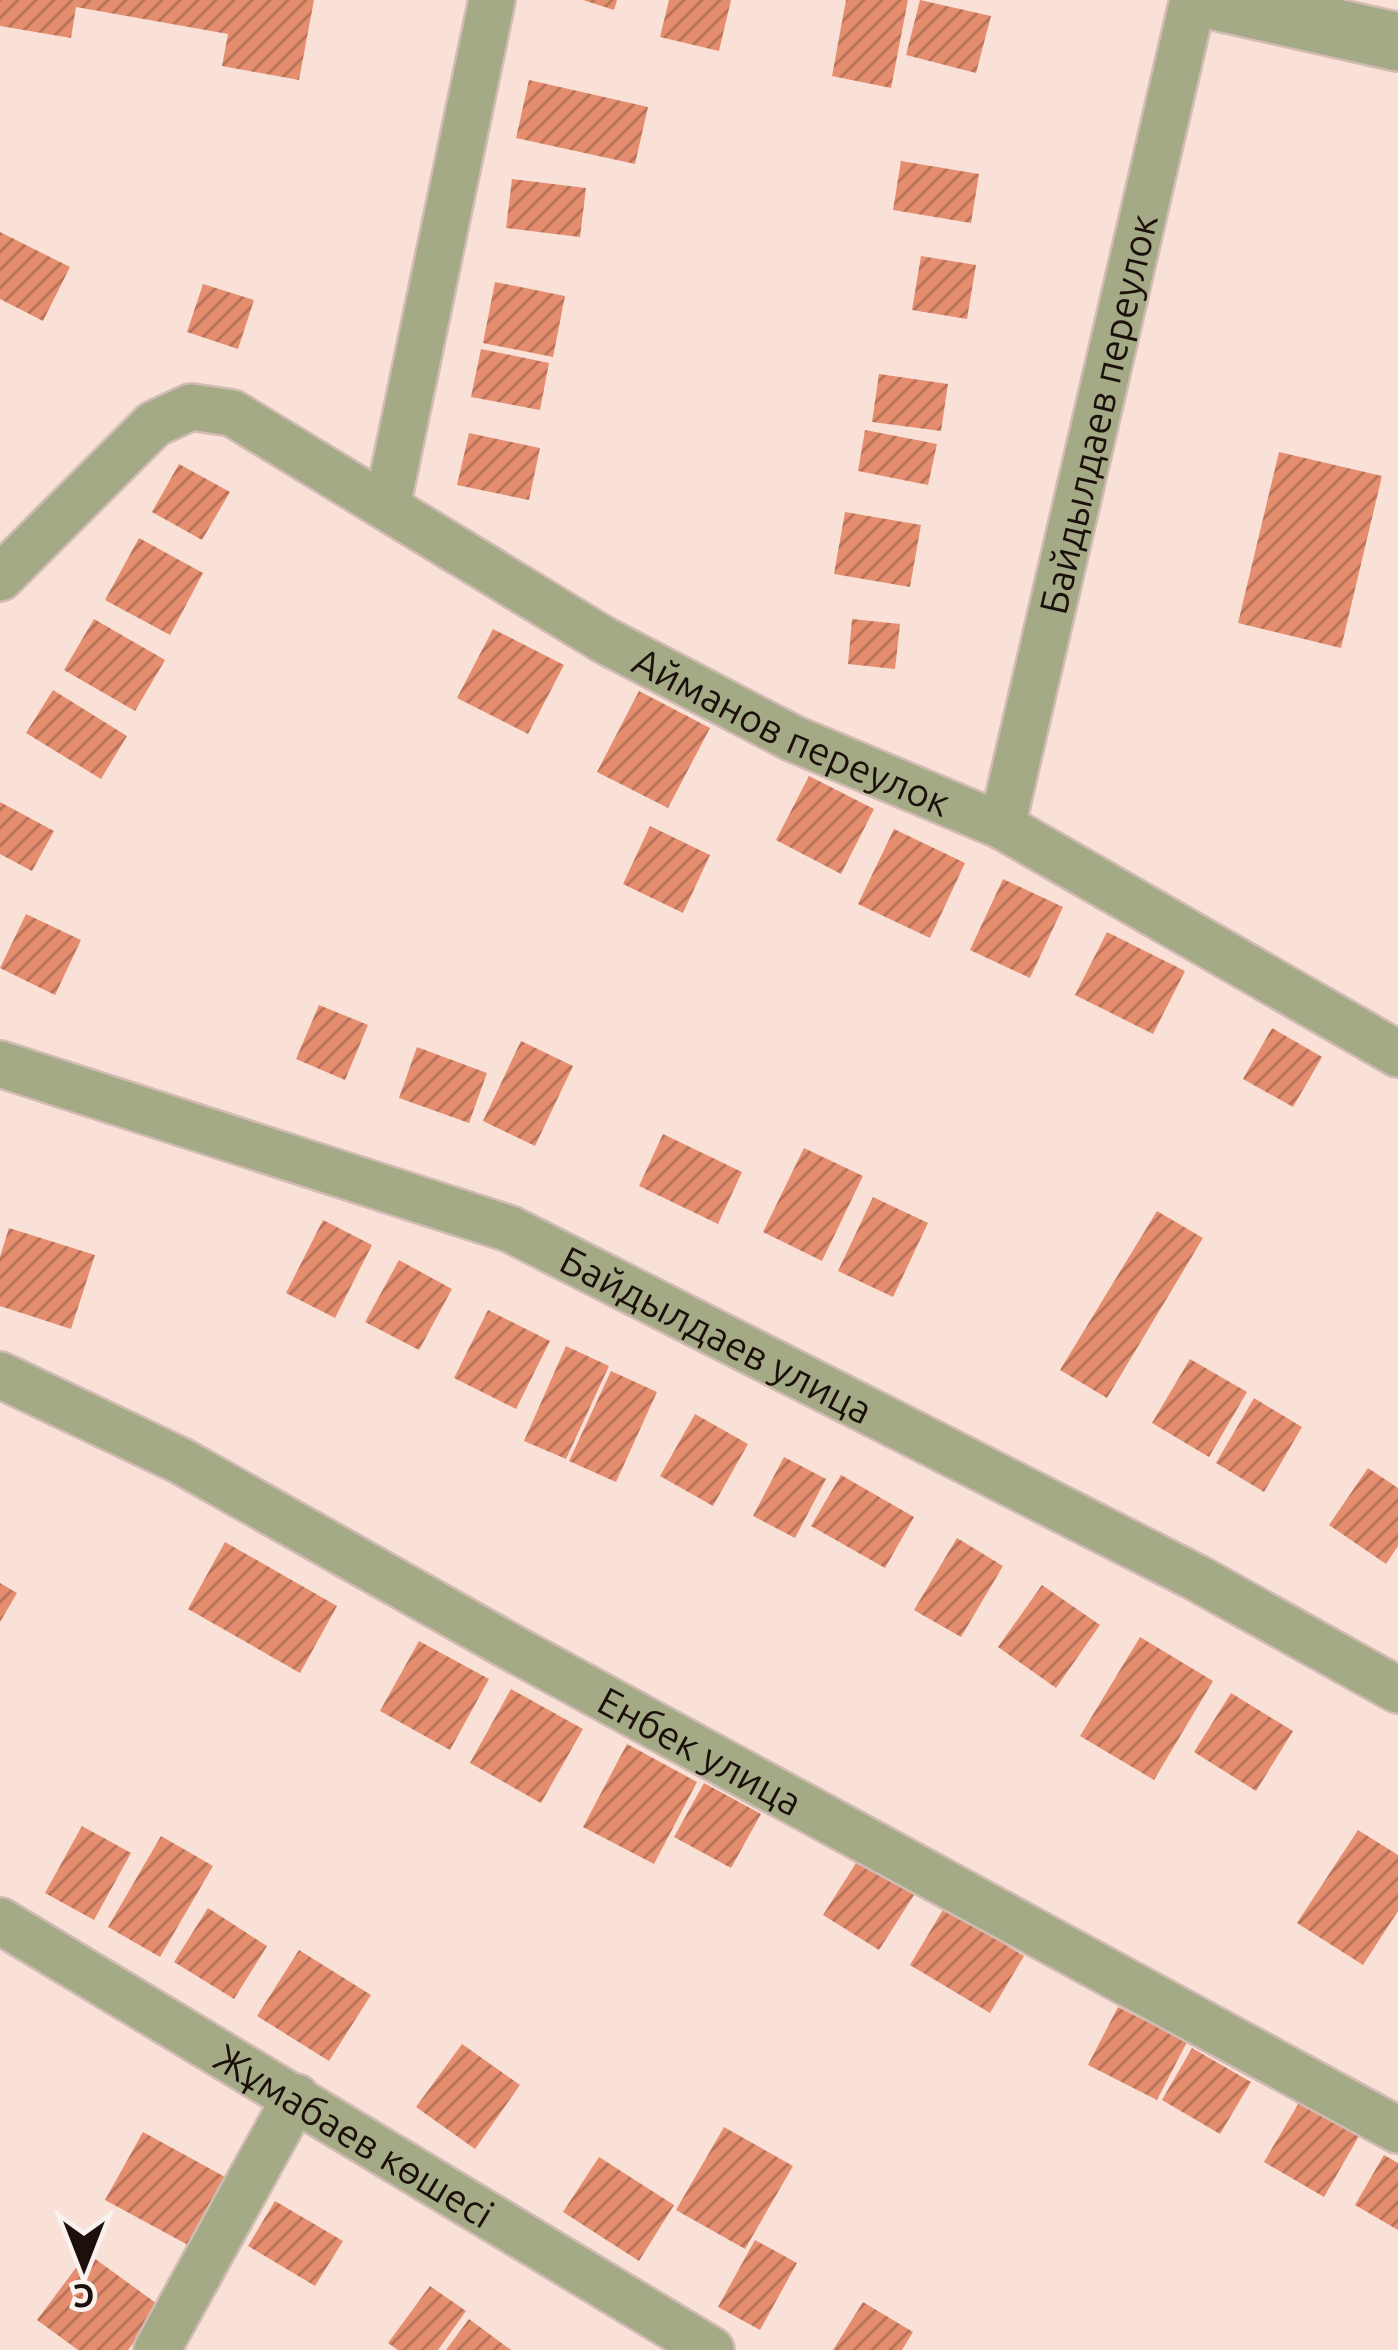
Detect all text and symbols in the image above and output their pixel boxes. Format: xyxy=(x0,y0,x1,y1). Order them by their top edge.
street label: Байдылдаев переулок xyxy=(1030,210,1164,618)
street label: Айманов переулок xyxy=(627,638,957,823)
street label: Байдылдаев улица xyxy=(554,1237,880,1431)
street label: Енбек улица xyxy=(591,1678,809,1823)
street label: Жұмабаев көшесі xyxy=(207,2034,502,2235)
north arrow xyxy=(24,2206,144,2326)
text: С xyxy=(73,2278,95,2315)

